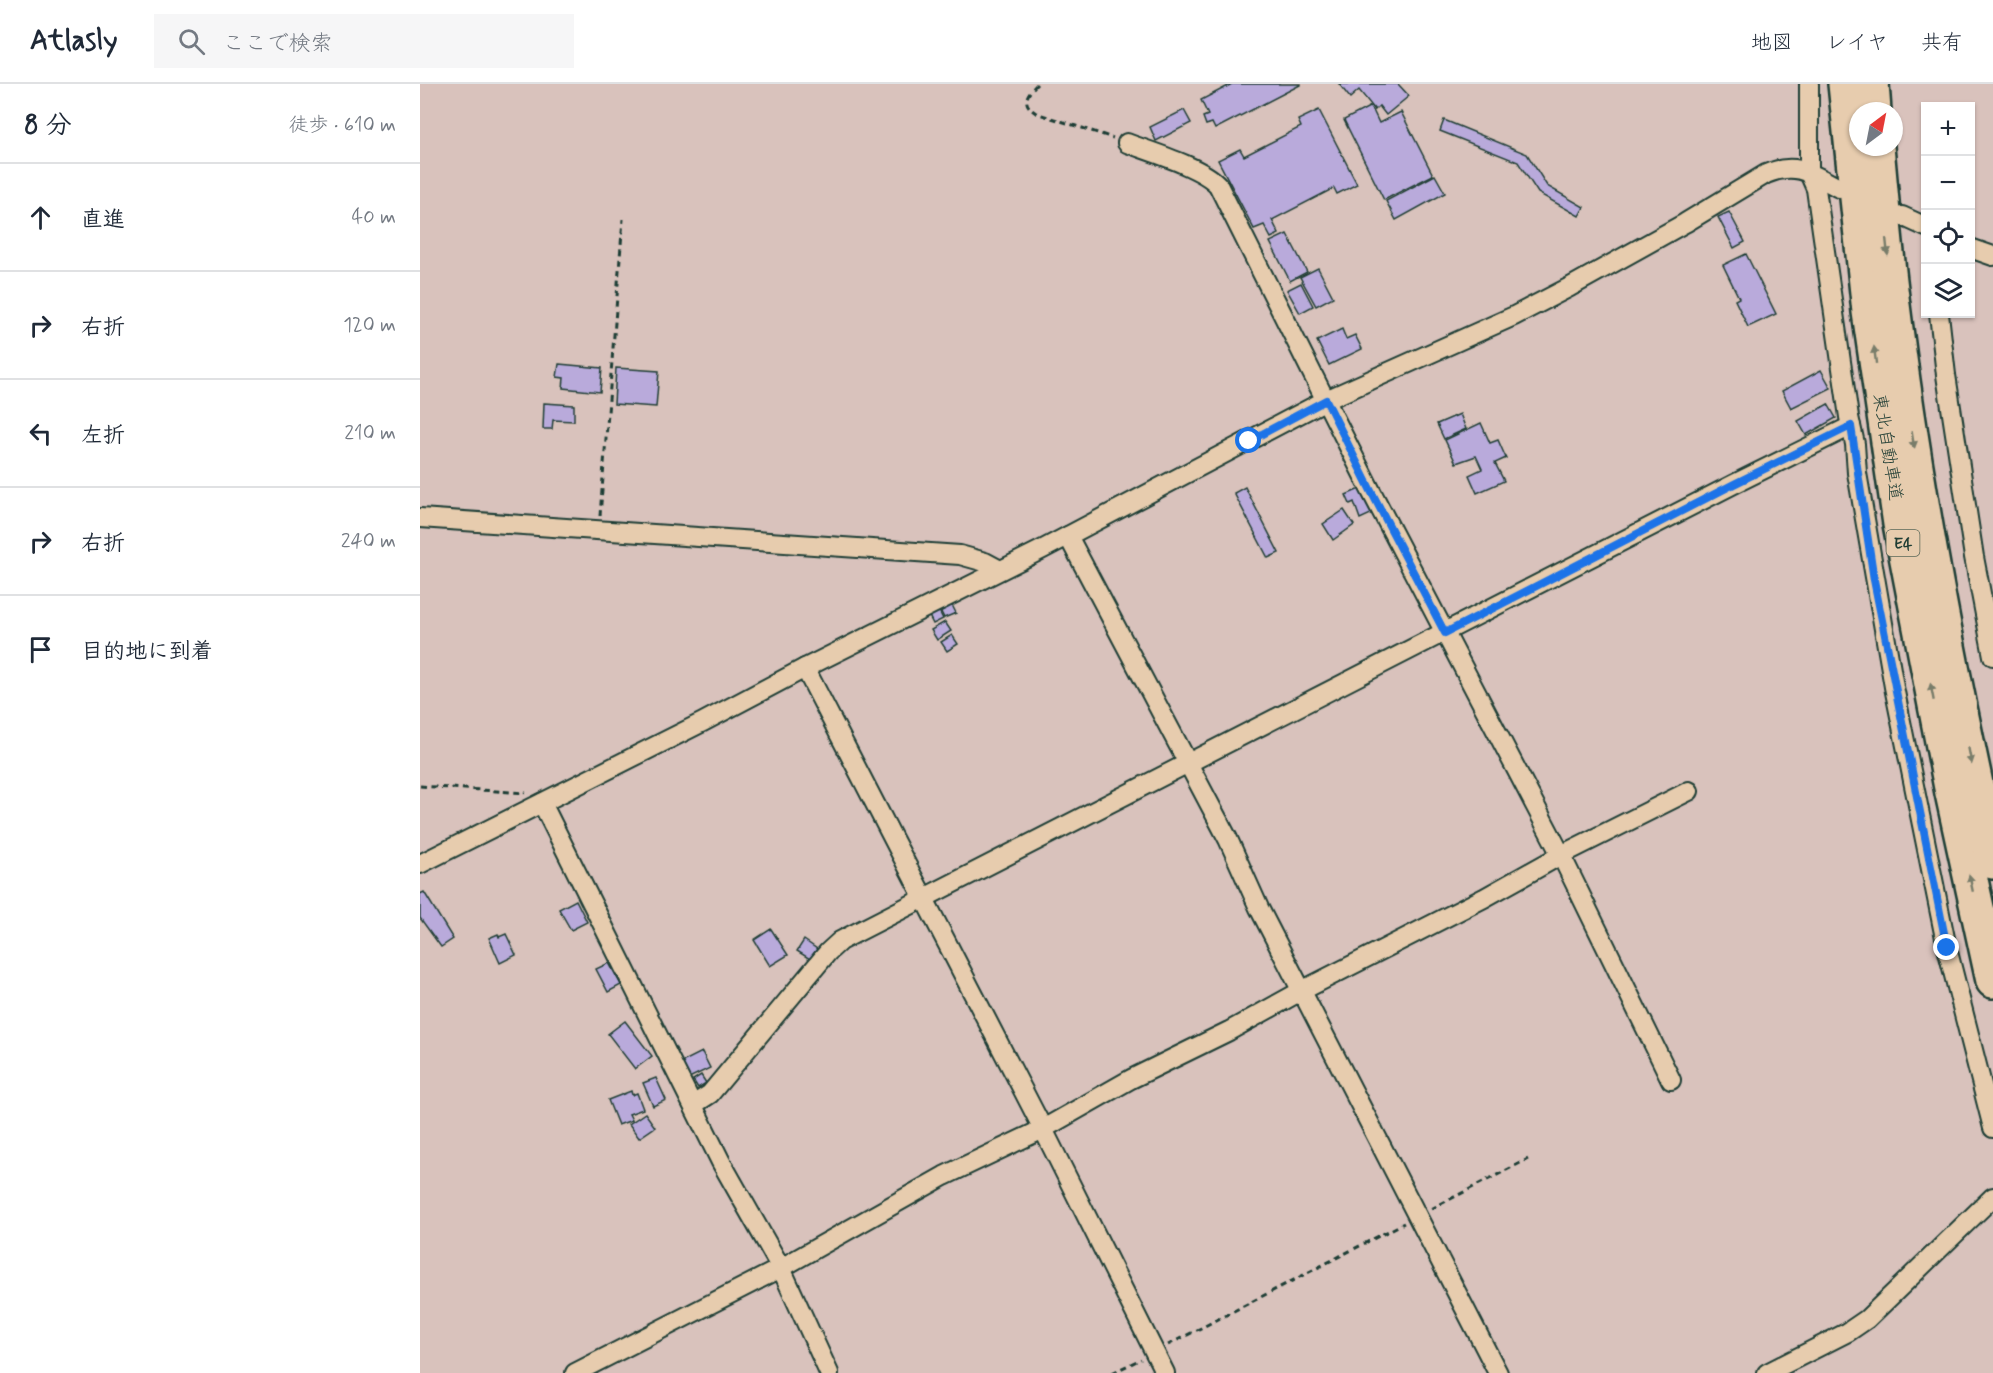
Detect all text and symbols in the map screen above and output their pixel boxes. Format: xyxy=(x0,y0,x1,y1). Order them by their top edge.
search box xyxy=(154,14,574,68)
text: Atlasly xyxy=(30,23,118,60)
icon: search xyxy=(175,25,208,58)
text: 地図 xyxy=(1751,29,1793,57)
text: レイヤ xyxy=(1826,29,1888,57)
text: 共有 xyxy=(1921,29,1963,57)
text: ここで検索 xyxy=(223,30,333,58)
north arrow xyxy=(1849,102,1903,156)
map controls xyxy=(1921,102,1975,318)
button: + xyxy=(1921,102,1975,156)
text: 8 分 xyxy=(24,109,72,143)
text: 徒歩 · 610 m xyxy=(288,112,396,139)
button: − xyxy=(1921,156,1975,210)
icon: ahead xyxy=(24,201,57,234)
text: 40 m xyxy=(352,204,396,231)
text: 直進 xyxy=(81,206,125,234)
button: locate xyxy=(1921,210,1975,264)
one-way arrow xyxy=(1882,238,1892,257)
button: layers xyxy=(1921,264,1975,318)
icon: right xyxy=(24,309,57,342)
text: 120 m xyxy=(343,312,396,339)
text: 右折 xyxy=(81,314,125,342)
one-way arrow xyxy=(1870,346,1879,365)
street label: 東北自動車道 xyxy=(1867,392,1907,502)
icon: left xyxy=(24,417,57,450)
text: 210 m xyxy=(344,420,396,447)
text: 左折 xyxy=(81,422,125,450)
route start xyxy=(1235,427,1261,453)
one-way arrow xyxy=(1908,431,1917,450)
icon: right xyxy=(24,525,57,558)
text: 240 m xyxy=(341,528,396,555)
text: 右折 xyxy=(81,530,125,558)
road number: E4 xyxy=(1886,530,1920,556)
icon: arrive xyxy=(24,633,57,666)
text: 目的地に到着 xyxy=(81,638,213,666)
one-way arrow xyxy=(1927,682,1936,701)
one-way arrow xyxy=(1966,747,1975,766)
one-way arrow xyxy=(1966,874,1976,892)
route end xyxy=(1933,934,1959,960)

